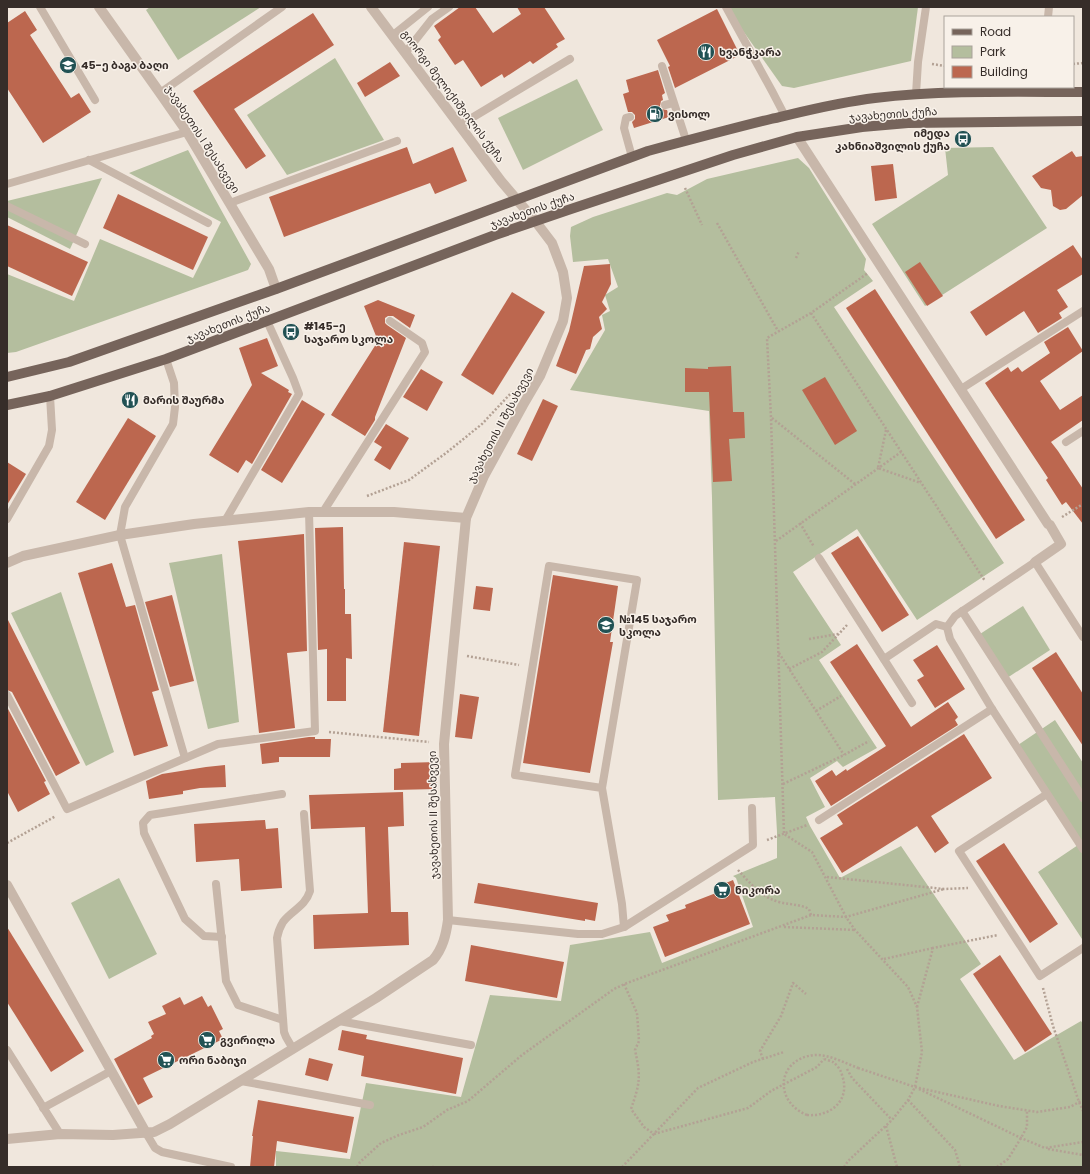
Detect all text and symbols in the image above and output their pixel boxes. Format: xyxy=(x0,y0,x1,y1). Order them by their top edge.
legend xyxy=(944,16,1074,88)
text: Road xyxy=(980,23,1011,40)
street label: გიორგი მელიქიშვილის ქუჩა xyxy=(398,26,508,166)
restaurant icon: ხვანჭკარა xyxy=(696,42,716,62)
text: Park xyxy=(980,43,1007,60)
place label: ხვანჭკარა xyxy=(719,44,781,60)
school or university icon: 45-ე ბაგა ბაღი xyxy=(58,55,78,75)
place label: 45-ე ბაგა ბაღი xyxy=(81,57,169,73)
text: Building xyxy=(980,63,1028,80)
street label: ჯავახეთის I შესახვევი xyxy=(162,82,244,196)
street label: ჯავახეთის ქუჩა xyxy=(848,103,938,125)
fuel station icon: ვისოლ xyxy=(645,104,665,124)
place label: ვისოლ xyxy=(668,106,711,122)
place label: იმედა კახნიაშვილის ქუჩა xyxy=(835,125,950,154)
bus stop icon: იმედა კახნიაშვილის ქუჩა xyxy=(953,129,973,149)
street label: ჯავახეთის ქუჩა xyxy=(488,188,576,232)
street label: ჯავახეთის ქუჩა xyxy=(184,300,272,346)
place label: #145-ე საჯარო სკოლა xyxy=(304,318,393,347)
bus stop icon: #145-ე საჯარო სკოლა xyxy=(281,322,301,342)
street label: ჯავახეთის II შესახვევი xyxy=(463,364,537,486)
restaurant icon: მარის შაურმა xyxy=(120,390,140,410)
place label: მარის შაურმა xyxy=(143,392,224,408)
place label: №145 საჯარო სკოლა xyxy=(619,611,697,640)
school or university icon: №145 საჯარო სკოლა xyxy=(596,615,616,635)
street label: ჯავახეთის II შესახვევი xyxy=(424,751,442,879)
supermarket icon: ნიკორა xyxy=(712,880,732,900)
place label: ნიკორა xyxy=(735,882,780,898)
supermarket icon: გვირილა xyxy=(197,1030,217,1050)
place label: გვირილა xyxy=(220,1032,275,1048)
supermarket icon: ორი ნაბიჯი xyxy=(156,1050,176,1070)
place label: ორი ნაბიჯი xyxy=(179,1052,247,1068)

